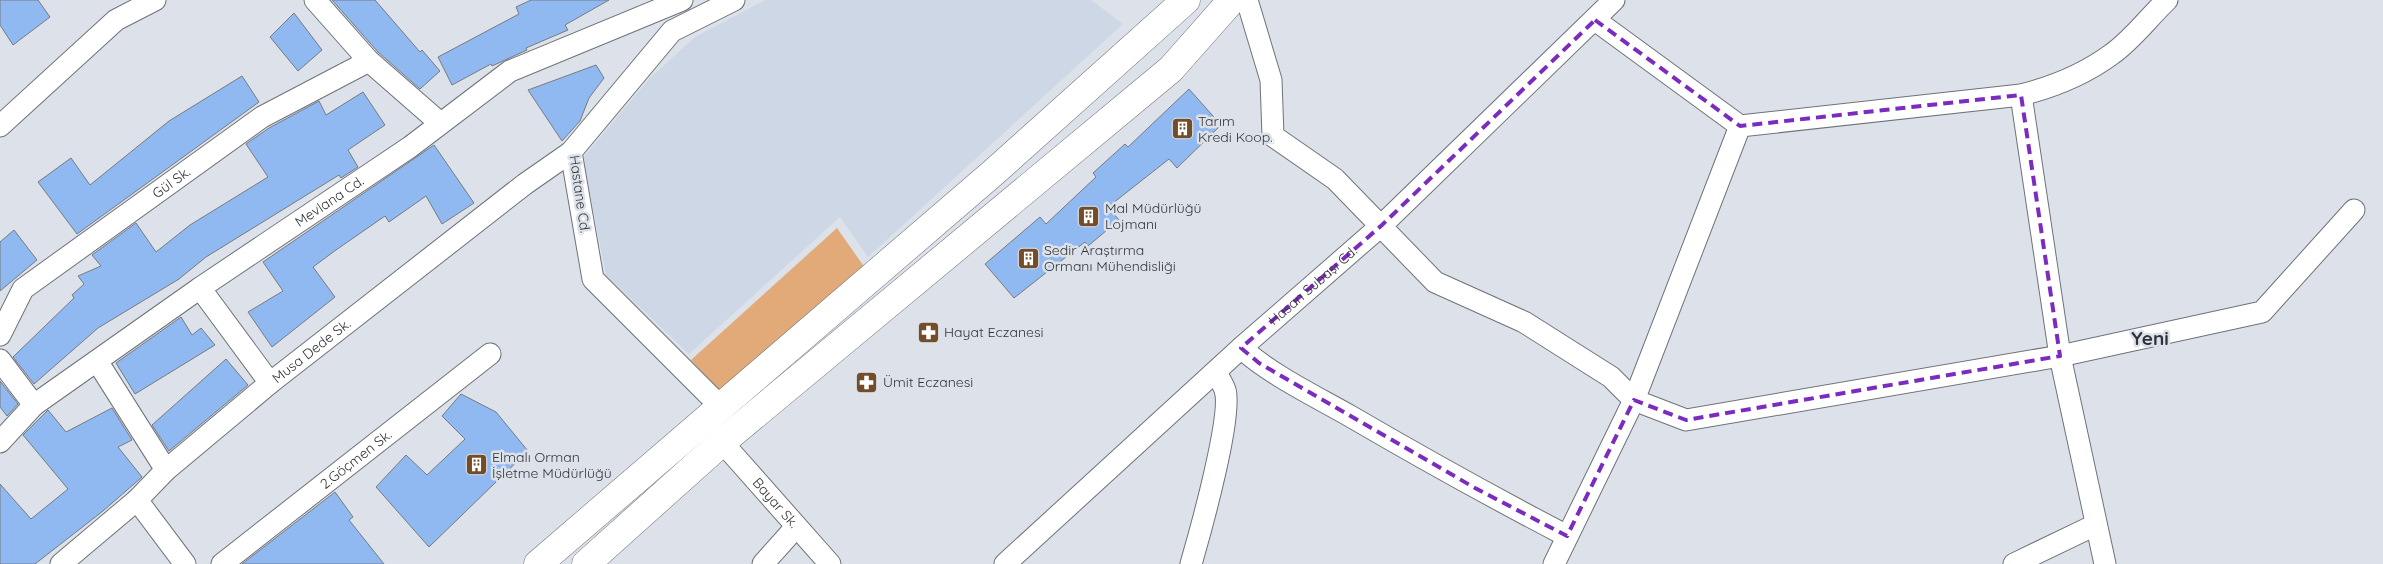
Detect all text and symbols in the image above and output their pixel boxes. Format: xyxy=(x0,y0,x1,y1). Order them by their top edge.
place label: Tarım Kredi Koop. xyxy=(1198,112,1273,146)
building icon: Tarım Kredi Koop. xyxy=(1170,117,1194,141)
street label: Hastane Cd. xyxy=(566,154,594,234)
street label: Gül Sk. xyxy=(149,163,194,202)
street label: Mevlana Cd. xyxy=(291,172,367,231)
place label: Mal Müdürlüğü Lojmanı xyxy=(1105,199,1202,233)
building icon: Mal Müdürlüğü Lojmanı xyxy=(1077,204,1101,228)
place label: Sedir Araştırma Ormanı Mühendisliği xyxy=(1044,241,1176,275)
street label: Hasan Subaşı Cd. xyxy=(1265,242,1361,329)
building icon: Sedir Araştırma Ormanı Mühendisliği xyxy=(1016,246,1040,270)
street label: Musa Dede Sk. xyxy=(268,315,354,387)
pharmacy icon: Hayat Eczanesi xyxy=(916,320,940,344)
place label: Hayat Eczanesi xyxy=(944,323,1043,341)
district label: Yeni xyxy=(2131,326,2169,350)
pharmacy icon: Ümit Eczanesi xyxy=(855,370,879,394)
place label: Ümit Eczanesi xyxy=(883,373,973,391)
street label: 2.Göçmen Sk. xyxy=(316,425,395,493)
place label: Elmalı Orman İşletme Müdürlüğü xyxy=(492,448,612,482)
building icon: Elmalı Orman İşletme Müdürlüğü xyxy=(464,453,488,477)
street label: Bayar Sk. xyxy=(749,474,803,532)

